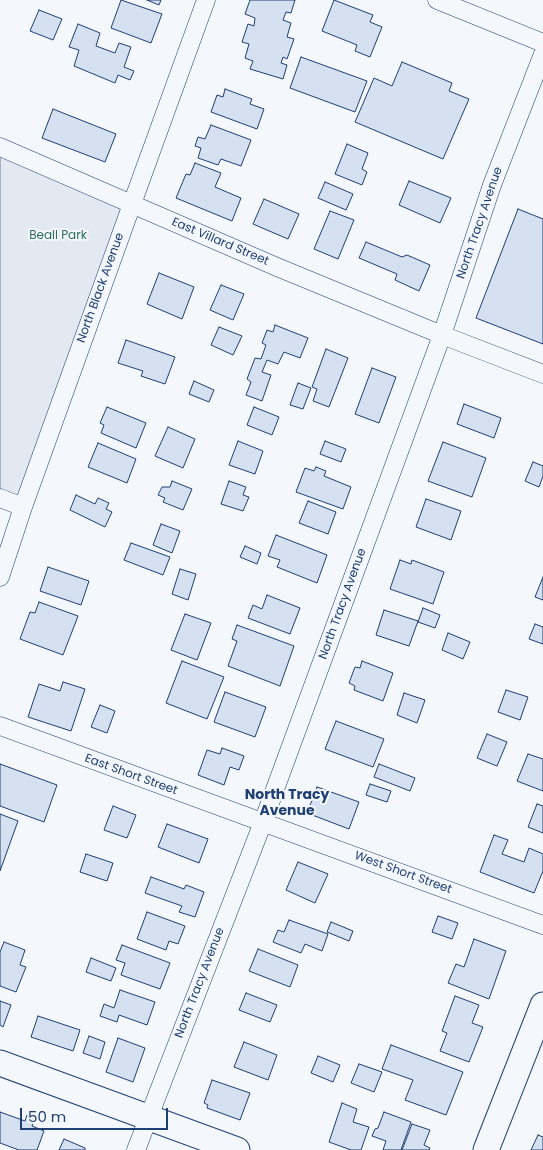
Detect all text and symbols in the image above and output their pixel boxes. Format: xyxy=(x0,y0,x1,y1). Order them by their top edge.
street label: North Tracy Avenue xyxy=(454,165,506,281)
street label: East Villard Street xyxy=(169,215,271,269)
park label: Beall Park xyxy=(29,229,87,243)
street label: North Black Avenue xyxy=(74,231,128,345)
street label: North Tracy Avenue xyxy=(316,546,370,662)
street label: East Short Street xyxy=(83,752,179,798)
district label: North Tracy Avenue xyxy=(245,787,329,820)
street label: West Short Street xyxy=(352,849,454,897)
street label: North Tracy Avenue xyxy=(172,926,228,1040)
scale bar xyxy=(22,1098,170,1130)
text: 50 m xyxy=(28,1106,66,1127)

